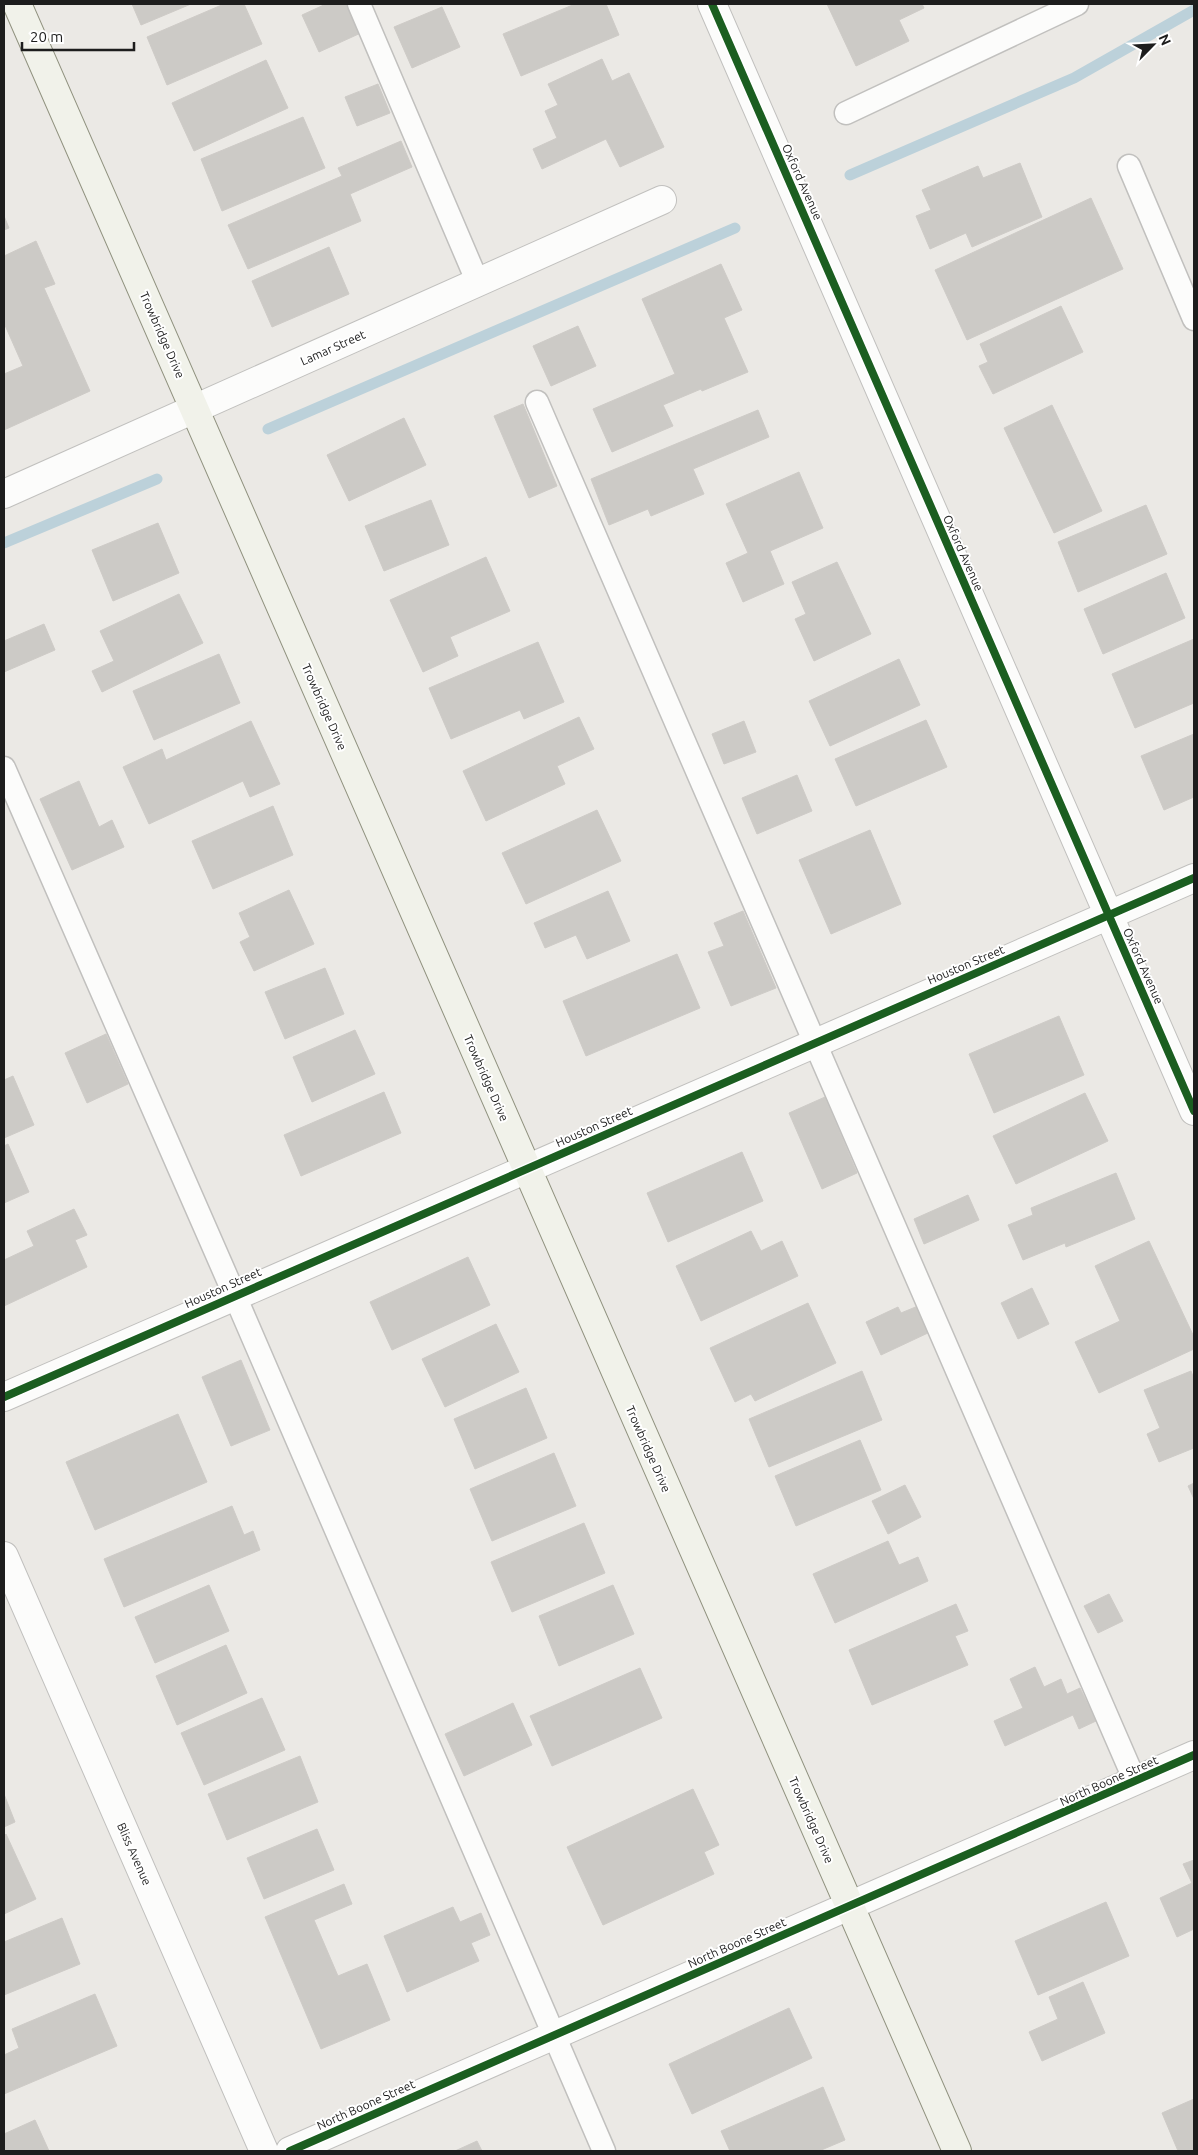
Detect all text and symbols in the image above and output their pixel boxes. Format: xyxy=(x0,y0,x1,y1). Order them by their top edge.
scale bar xyxy=(22,20,135,52)
north arrow xyxy=(1128,20,1178,70)
text: 20 m xyxy=(30,28,63,45)
text: N xyxy=(1155,32,1174,48)
street label: Oxford Avenue xyxy=(780,142,825,222)
street label: Trowbridge Drive xyxy=(138,290,187,380)
street label: Lamar Street xyxy=(298,327,367,368)
street label: Oxford Avenue xyxy=(941,513,986,593)
street label: Trowbridge Drive xyxy=(300,662,349,752)
street label: Oxford Avenue xyxy=(1121,926,1166,1006)
street label: Houston Street xyxy=(925,942,1006,987)
street label: Trowbridge Drive xyxy=(462,1033,511,1123)
street label: Houston Street xyxy=(554,1104,634,1149)
street label: Houston Street xyxy=(183,1265,263,1310)
street label: Trowbridge Drive xyxy=(624,1404,673,1494)
street label: North Boone Street xyxy=(1058,1753,1160,1808)
street label: Trowbridge Drive xyxy=(787,1775,836,1865)
street label: Bliss Avenue xyxy=(115,1820,154,1887)
street label: North Boone Street xyxy=(686,1915,788,1970)
street label: North Boone Street xyxy=(315,2077,417,2132)

